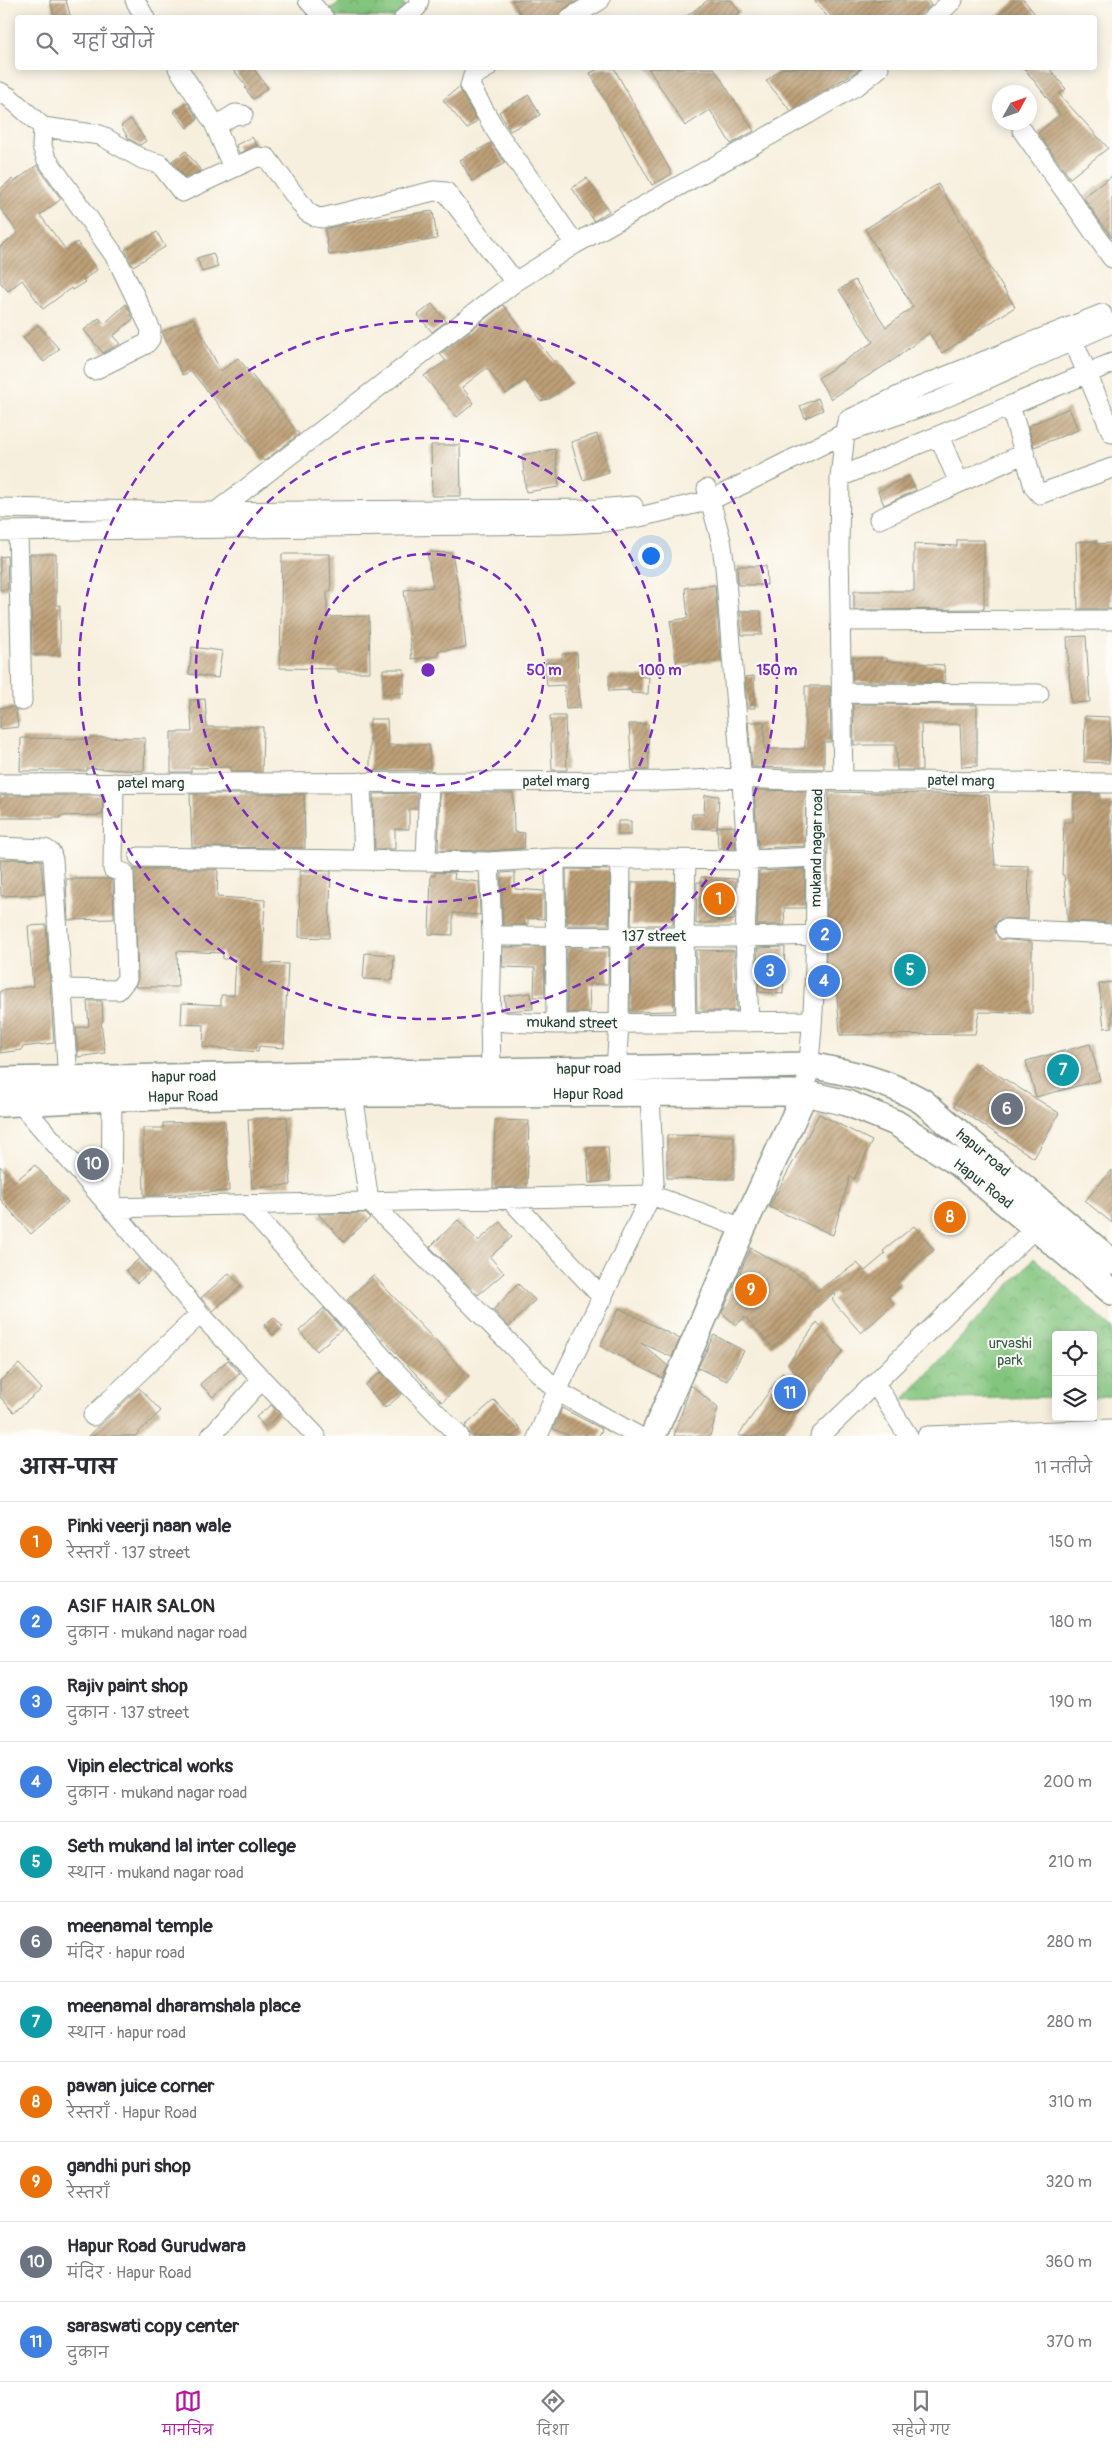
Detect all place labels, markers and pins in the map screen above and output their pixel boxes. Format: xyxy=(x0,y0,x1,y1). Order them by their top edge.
centre of rings xyxy=(419,661,437,679)
pin: 1 xyxy=(703,880,735,918)
pin: 2 xyxy=(809,916,841,954)
pin: 5 xyxy=(894,951,926,989)
pin: 3 xyxy=(754,952,786,990)
pin: 4 xyxy=(808,962,840,1000)
pin: 7 xyxy=(1047,1051,1079,1089)
pin: 6 xyxy=(991,1090,1023,1128)
pin: 10 xyxy=(77,1145,109,1183)
pin: 8 xyxy=(934,1198,966,1236)
pin: 9 xyxy=(735,1271,767,1309)
pin: 11 xyxy=(774,1374,806,1412)

